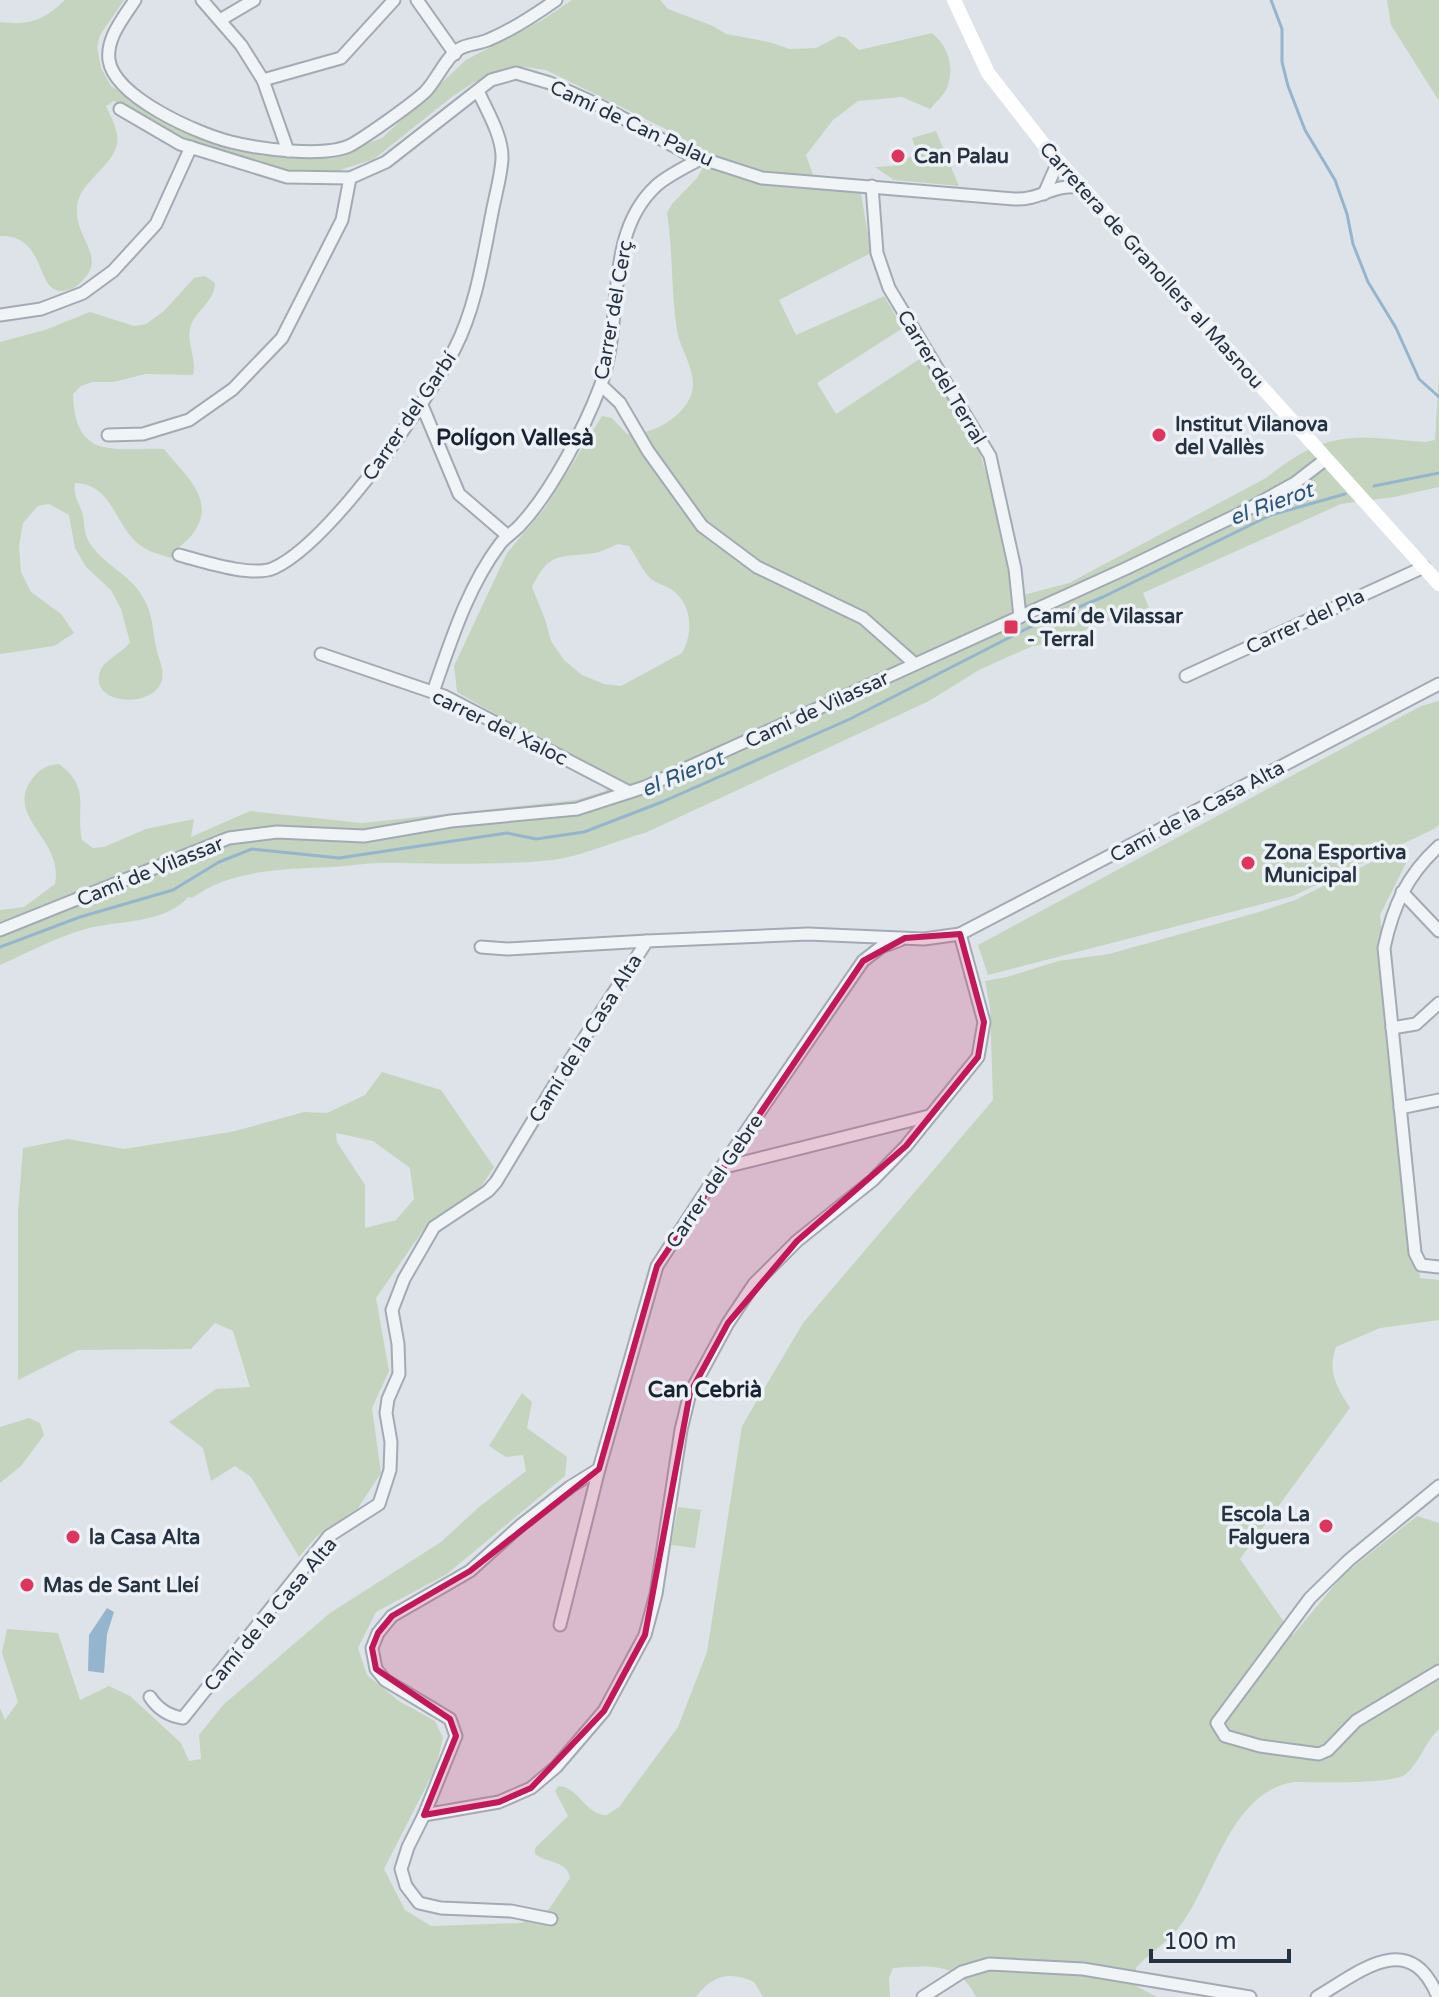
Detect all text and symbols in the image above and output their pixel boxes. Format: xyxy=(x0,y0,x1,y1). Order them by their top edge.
street label: Camí de Can Palau xyxy=(546,75,717,172)
street label: Carretera de Granollers al Masnou xyxy=(1034,137,1268,394)
place label: Can Palau xyxy=(914,145,1009,169)
marker: Can Palau xyxy=(889,147,907,165)
street label: Carrer del Cerç xyxy=(590,238,638,382)
street label: Carrer del Terral xyxy=(892,306,991,449)
street label: Carrer del Garbí xyxy=(358,348,462,485)
place label: Institut Vilanova del Vallès xyxy=(1175,413,1328,460)
district label: Polígon Vallesà xyxy=(436,425,594,451)
marker: Institut Vilanova del Vallès xyxy=(1150,426,1168,444)
water label: el Rierot xyxy=(1226,476,1319,531)
street label: Carrer del Pla xyxy=(1242,584,1368,660)
place label: Camí de Vilassar - Terral xyxy=(1027,605,1183,652)
marker: Camí de Vilassar - Terral xyxy=(1002,618,1020,636)
street label: Camí de Vilassar xyxy=(742,666,893,754)
street label: carrer del Xaloc xyxy=(428,685,571,771)
water label: el Rierot xyxy=(637,744,730,803)
street label: Camí de la Casa Alta xyxy=(1106,756,1289,868)
street label: Camí de Vilassar xyxy=(74,831,227,912)
place label: Zona Esportiva Municipal xyxy=(1264,841,1407,888)
marker: Zona Esportiva Municipal xyxy=(1239,854,1257,872)
street label: Camí de la Casa Alta xyxy=(524,950,647,1127)
street label: Carrer del Gebre xyxy=(661,1110,768,1253)
district label: Can Cebrià xyxy=(648,1377,762,1403)
place label: Escola La Falguera xyxy=(1221,1503,1310,1550)
marker: Escola La Falguera xyxy=(1317,1517,1335,1535)
place label: la Casa Alta xyxy=(89,1526,200,1550)
marker: la Casa Alta xyxy=(64,1528,82,1546)
street label: Camí de la Casa Alta xyxy=(199,1533,342,1697)
place label: Mas de Sant Lleí xyxy=(43,1574,199,1598)
marker: Mas de Sant Lleí xyxy=(18,1576,36,1594)
scale bar xyxy=(1151,1913,1289,1963)
text: 100 m xyxy=(1163,1927,1237,1956)

